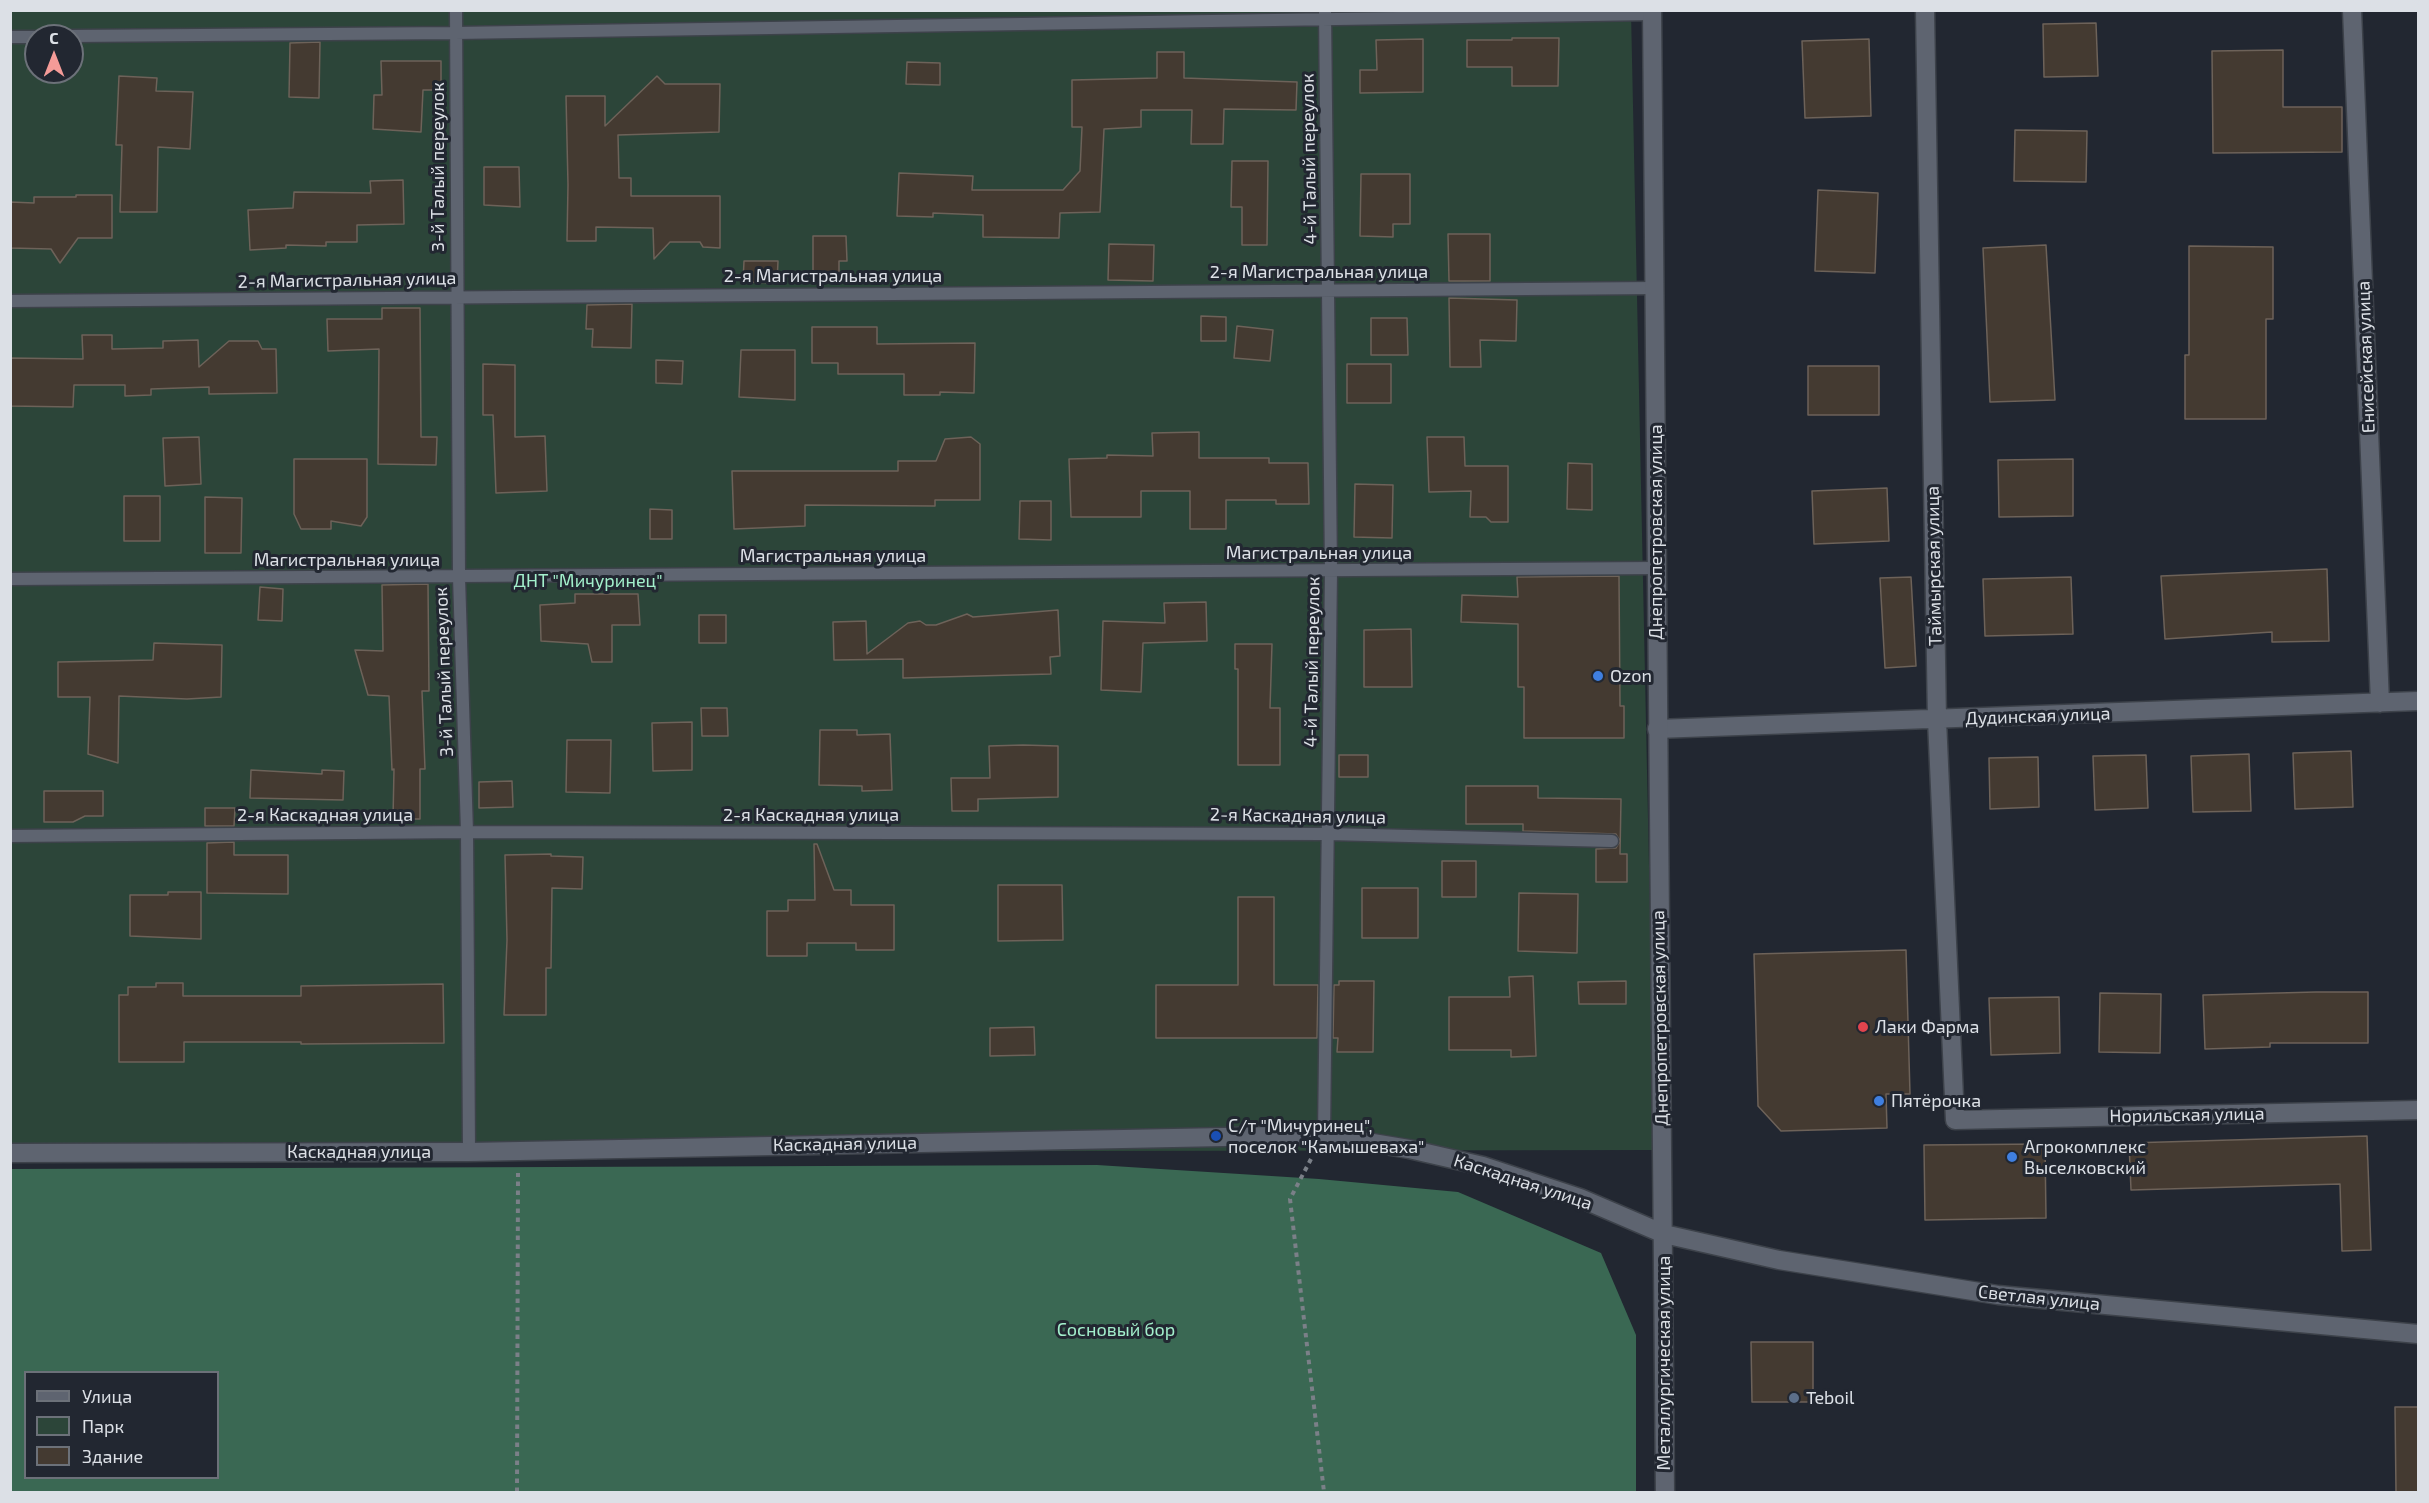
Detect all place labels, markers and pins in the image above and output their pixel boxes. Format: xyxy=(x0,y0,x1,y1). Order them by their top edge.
place label: Ozon xyxy=(1610,665,1652,687)
marker: Ozon xyxy=(1591,669,1605,683)
place label: Лаки Фарма xyxy=(1875,1016,1980,1038)
marker: Лаки Фарма xyxy=(1856,1020,1870,1034)
place label: Пятёрочка xyxy=(1891,1090,1981,1112)
marker: Пятёрочка xyxy=(1872,1094,1886,1108)
place label: С/т "Мичуринец", поселок "Камышеваха" xyxy=(1228,1115,1424,1158)
marker: С/т "Мичуринец", поселок "Камышеваха" xyxy=(1209,1129,1223,1143)
place label: Агрокомплекс Выселковский xyxy=(2024,1136,2146,1178)
marker: Агрокомплекс Выселковский xyxy=(2005,1150,2019,1164)
place label: Teboil xyxy=(1806,1387,1854,1409)
marker: Teboil xyxy=(1787,1391,1801,1405)

